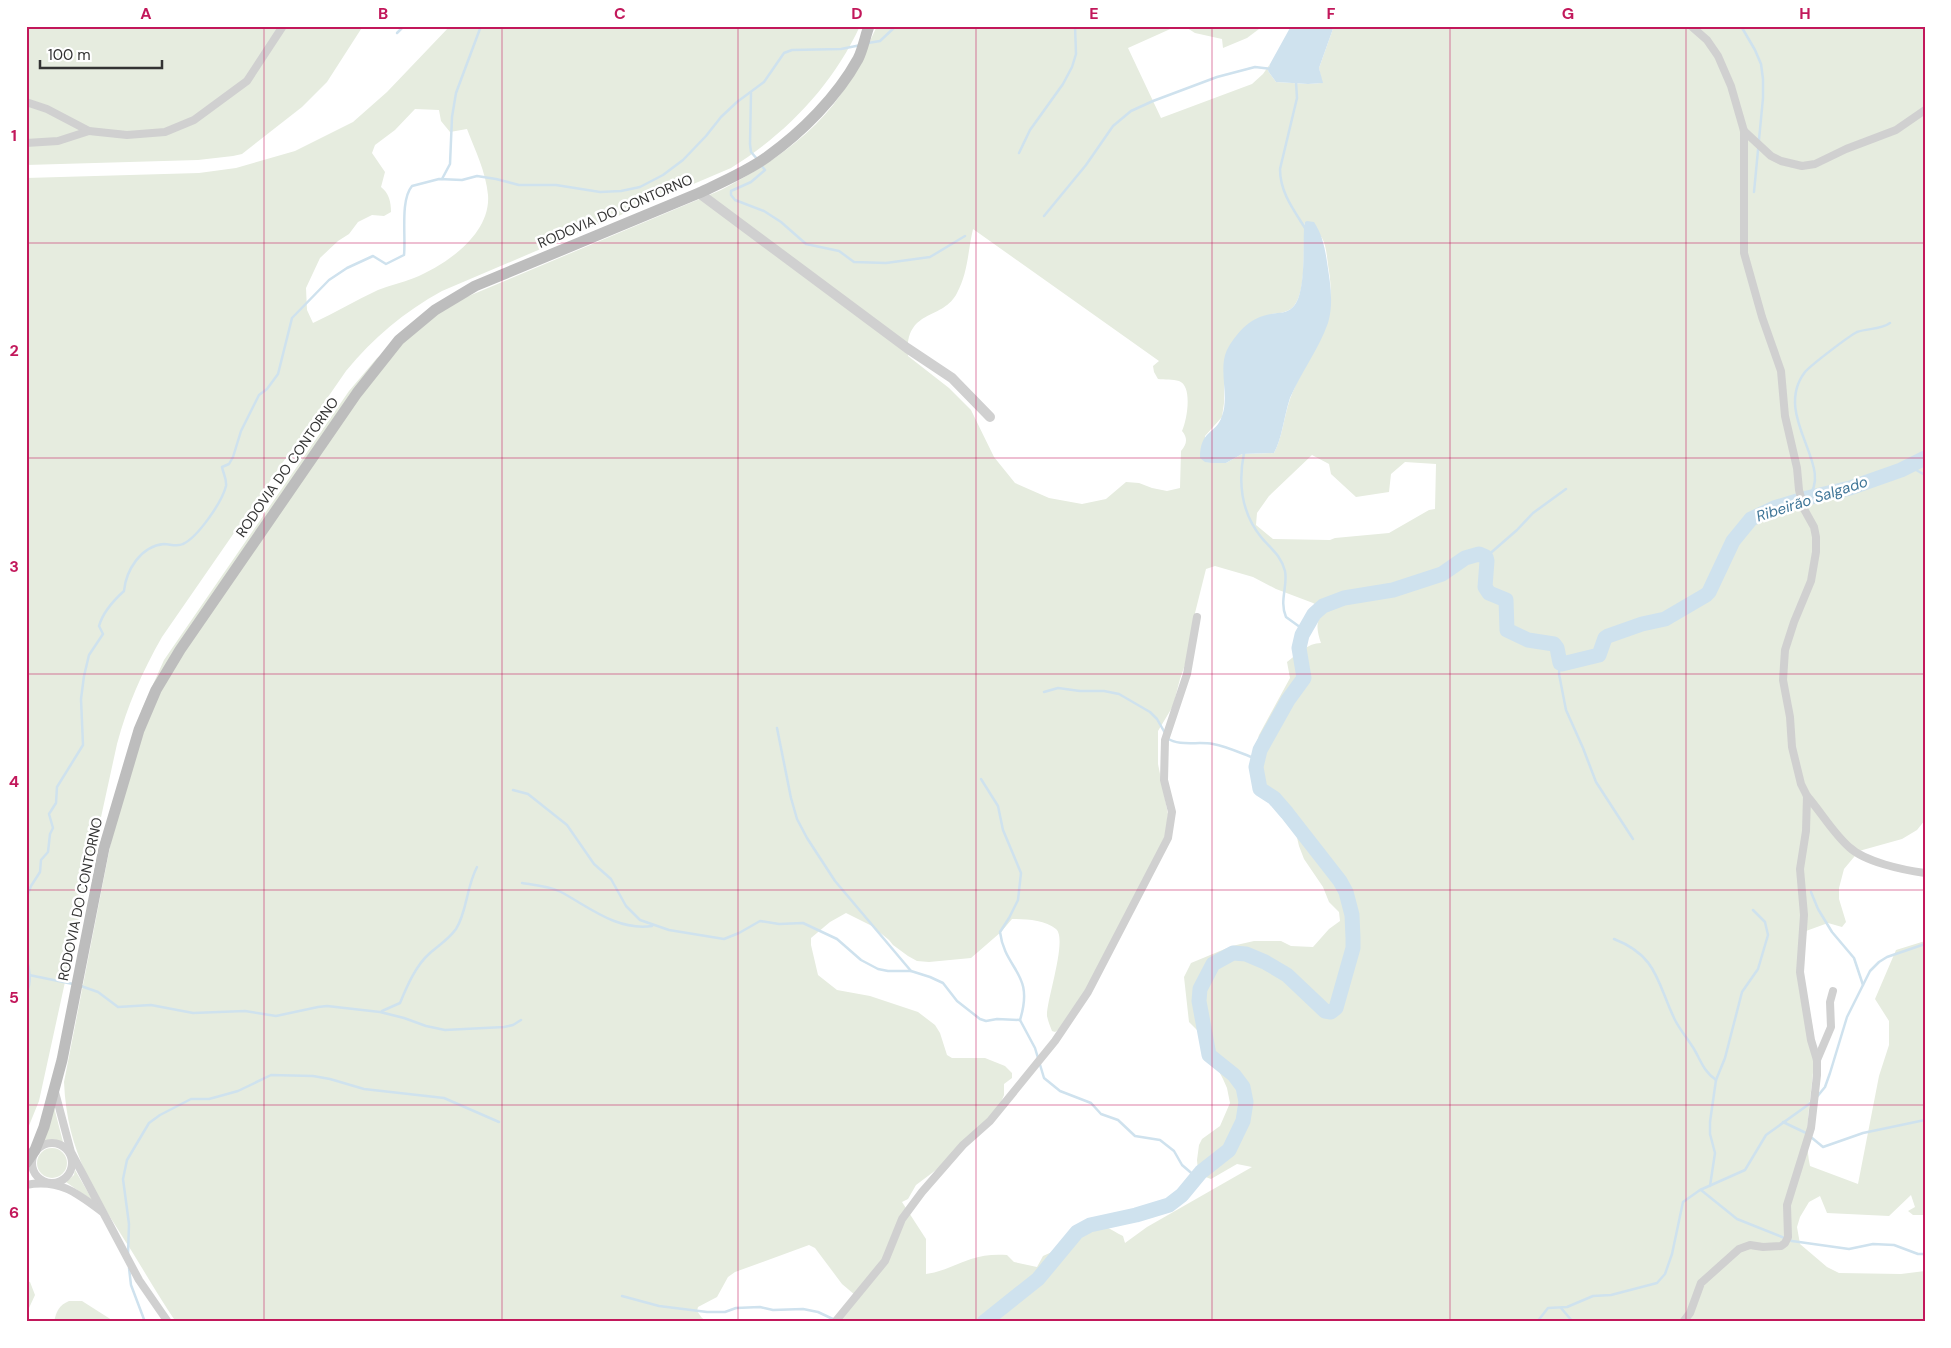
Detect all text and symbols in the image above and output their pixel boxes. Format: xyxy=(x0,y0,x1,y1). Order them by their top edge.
text: A xyxy=(140,3,152,24)
text: B xyxy=(378,3,388,24)
text: C xyxy=(614,3,626,24)
text: D xyxy=(851,3,863,24)
text: E xyxy=(1089,3,1099,24)
text: F xyxy=(1327,3,1336,24)
text: G xyxy=(1562,3,1574,24)
text: H xyxy=(1799,3,1811,24)
scale bar xyxy=(40,38,162,70)
text: 100 m xyxy=(48,45,91,65)
text: 1 xyxy=(11,125,17,146)
street label: RODOVIA DO CONTORNO xyxy=(535,170,695,252)
text: 2 xyxy=(9,340,19,361)
street label: RODOVIA DO CONTORNO xyxy=(232,393,342,540)
water label: Ribeirão Salgado xyxy=(1754,472,1870,526)
text: 3 xyxy=(9,556,19,577)
text: 4 xyxy=(9,771,19,792)
street label: RODOVIA DO CONTORNO xyxy=(54,815,106,982)
text: 5 xyxy=(9,987,19,1008)
text: 6 xyxy=(9,1202,19,1223)

